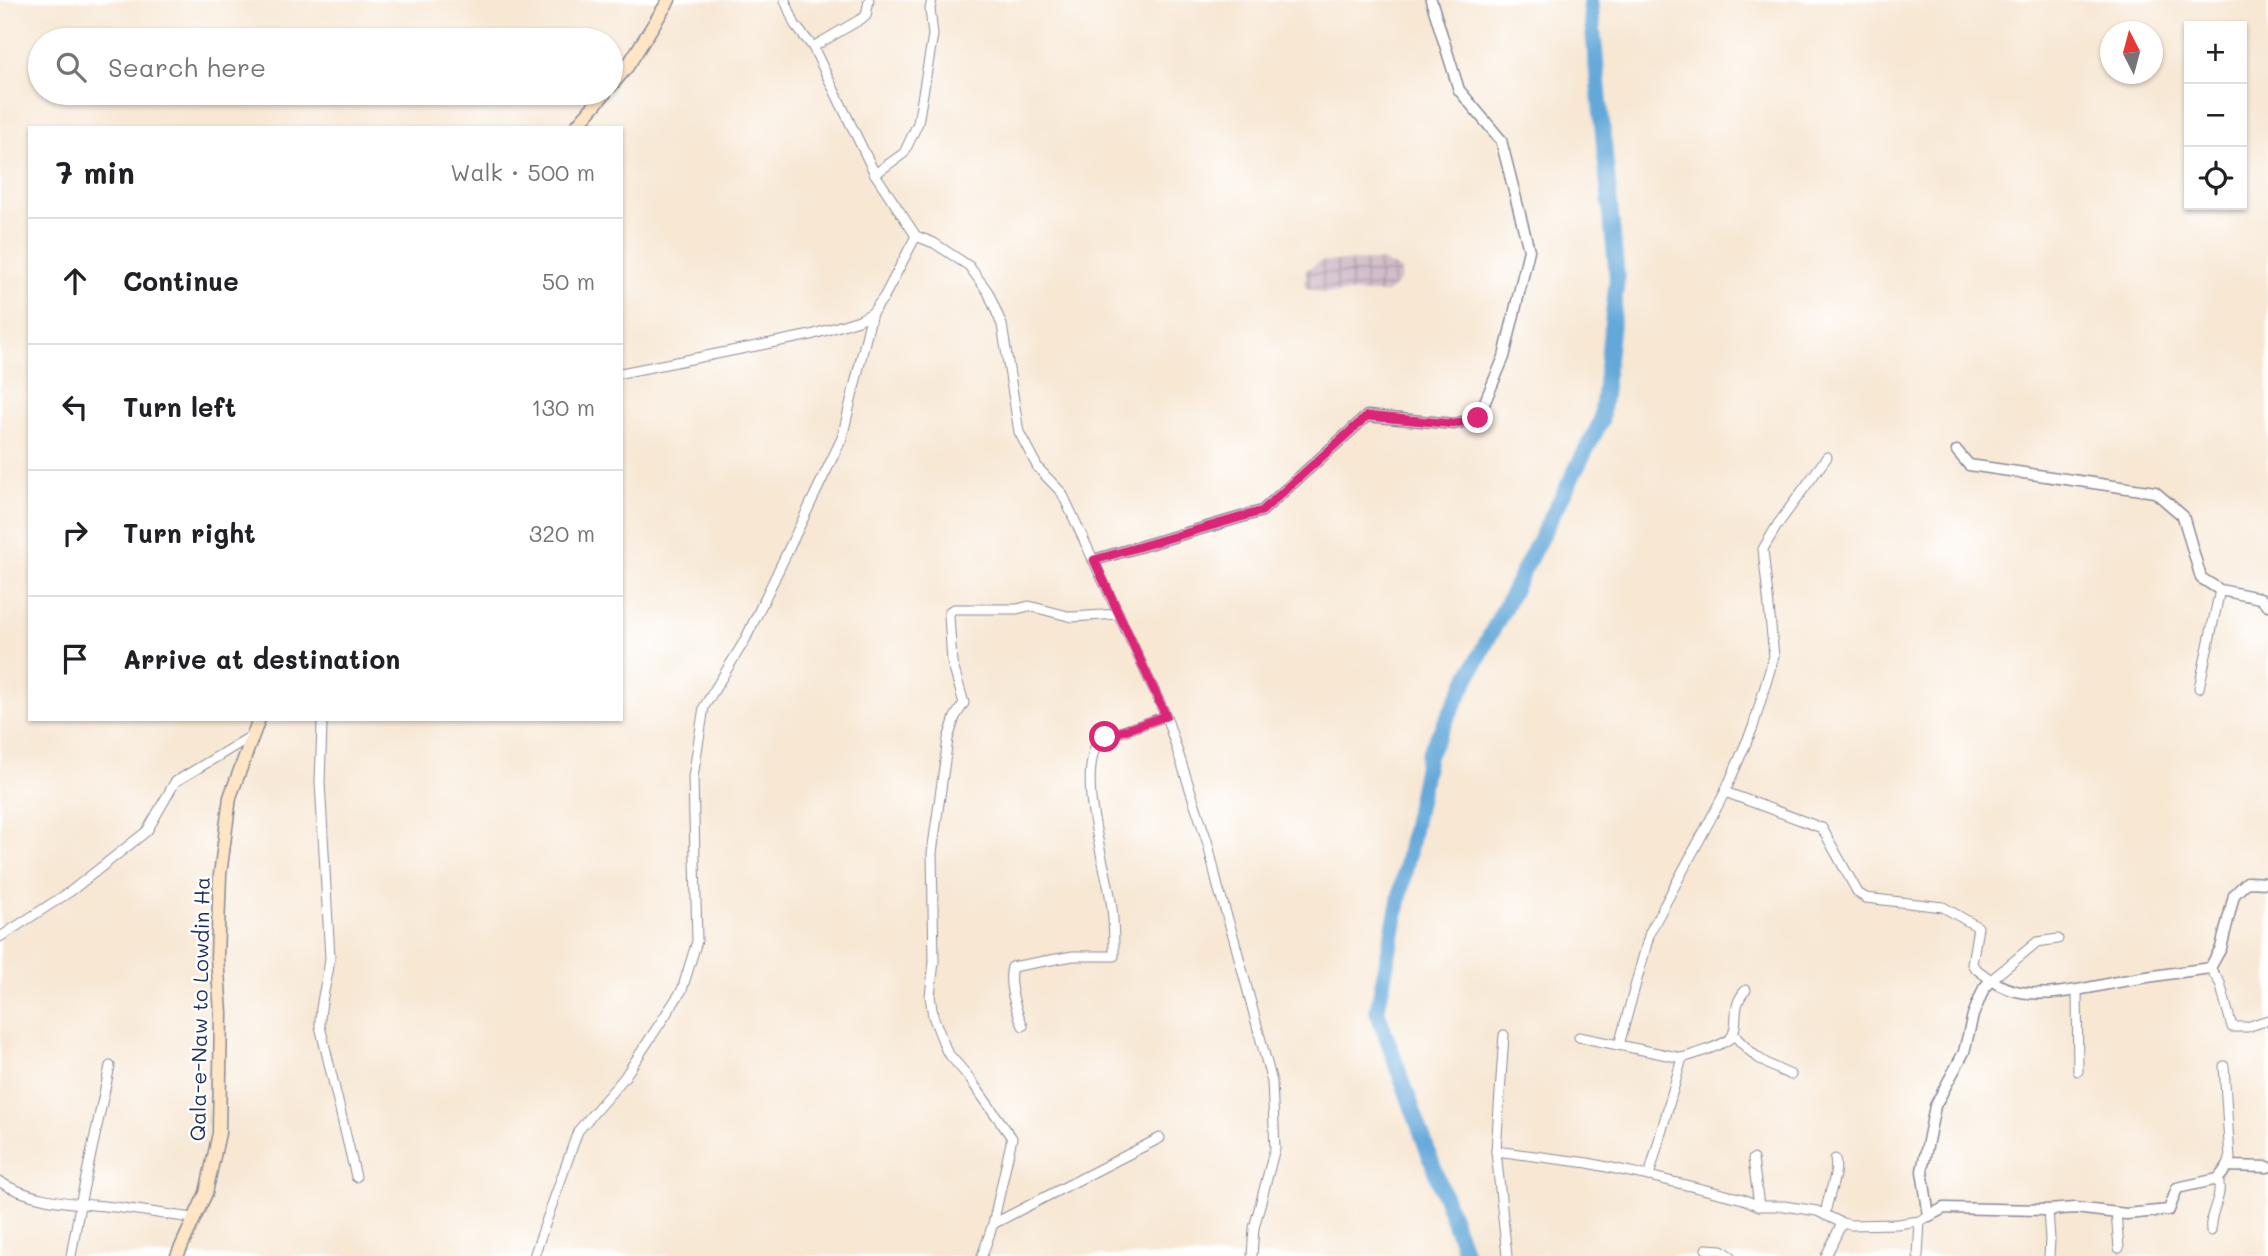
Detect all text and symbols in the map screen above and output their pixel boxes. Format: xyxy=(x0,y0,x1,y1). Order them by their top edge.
north arrow xyxy=(2100,21,2163,84)
map controls xyxy=(2184,21,2247,210)
button: + xyxy=(2184,21,2247,84)
search box xyxy=(28,28,623,105)
icon: search xyxy=(52,48,90,86)
text: Search here xyxy=(108,50,266,84)
button: − xyxy=(2184,84,2247,147)
button: locate xyxy=(2184,147,2247,210)
text: 7 min xyxy=(56,152,135,192)
text: Walk · 500 m xyxy=(450,157,595,187)
icon: ahead xyxy=(56,262,94,300)
text: Continue xyxy=(123,264,239,298)
text: 50 m xyxy=(542,266,595,296)
icon: left xyxy=(56,388,94,426)
text: Turn left xyxy=(123,390,236,424)
text: 130 m xyxy=(531,392,595,422)
route end xyxy=(1462,402,1493,433)
icon: right xyxy=(56,514,94,552)
text: Turn right xyxy=(123,516,256,550)
text: 320 m xyxy=(529,518,595,548)
icon: arrive xyxy=(56,640,94,678)
text: Arrive at destination xyxy=(123,642,400,676)
route start xyxy=(1089,721,1120,752)
street label: Qala-e-Naw to Lowdin Ha xyxy=(183,877,215,1141)

